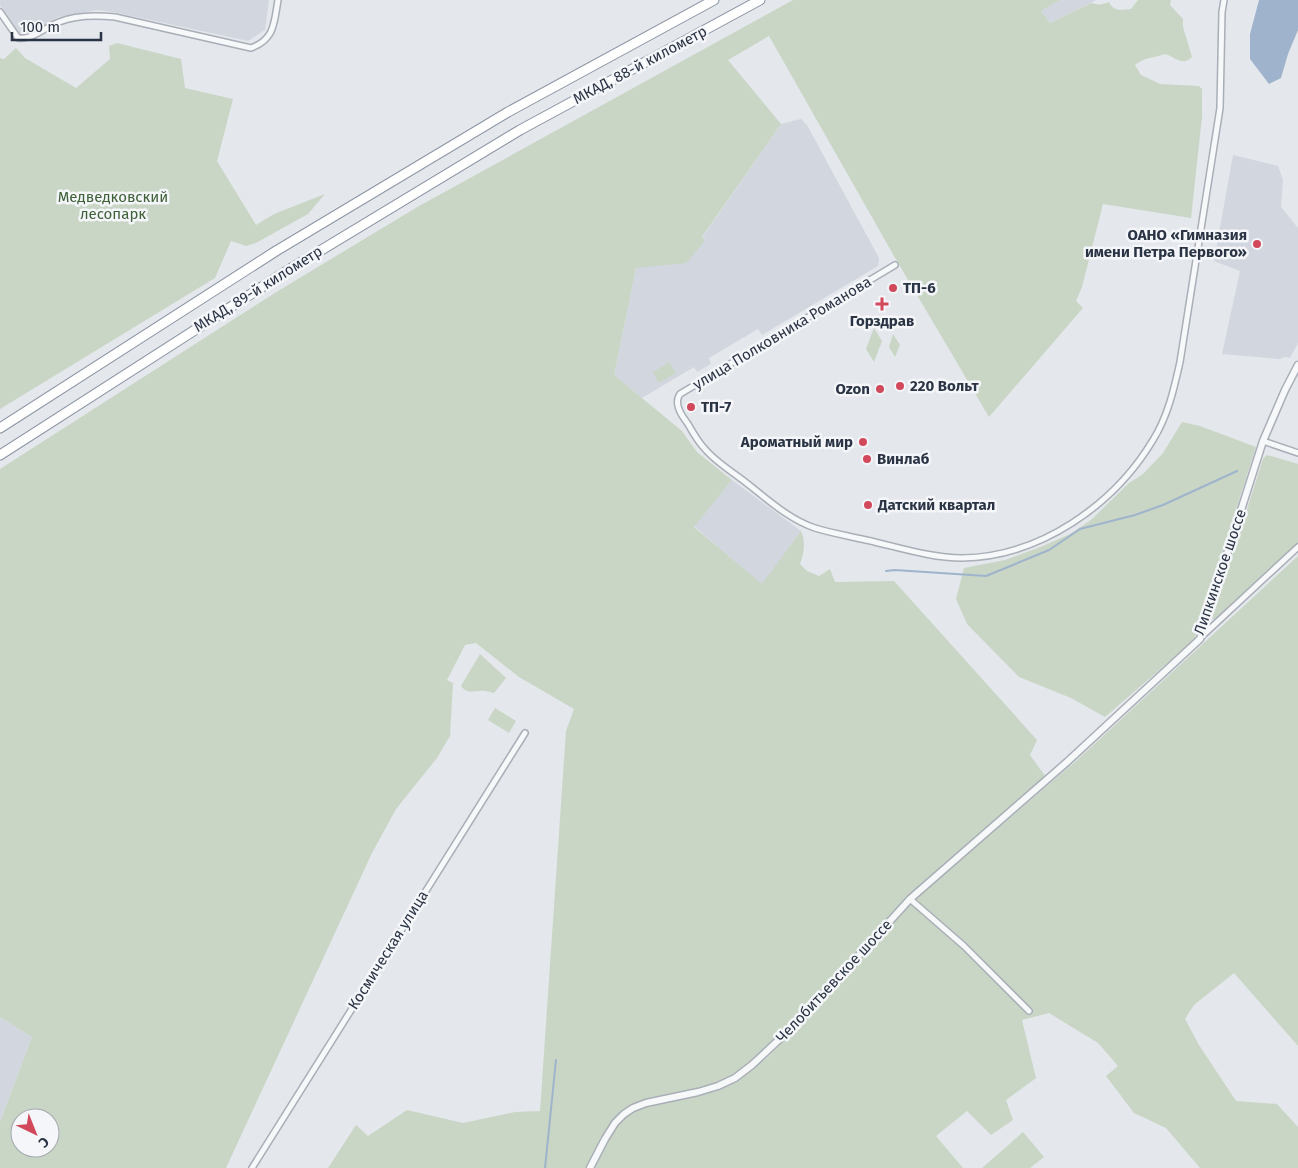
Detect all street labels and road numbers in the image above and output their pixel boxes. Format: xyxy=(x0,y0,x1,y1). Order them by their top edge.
street label: МКАД, 88-й километр xyxy=(570,22,710,108)
street label: МКАД, 89-й километр xyxy=(190,242,326,336)
street label: улица Полковника Романова xyxy=(690,272,874,394)
street label: Липкинское шоссе xyxy=(1190,507,1250,637)
street label: Космическая улица xyxy=(344,887,432,1013)
street label: Челобитьевское шоссе xyxy=(772,916,896,1046)

